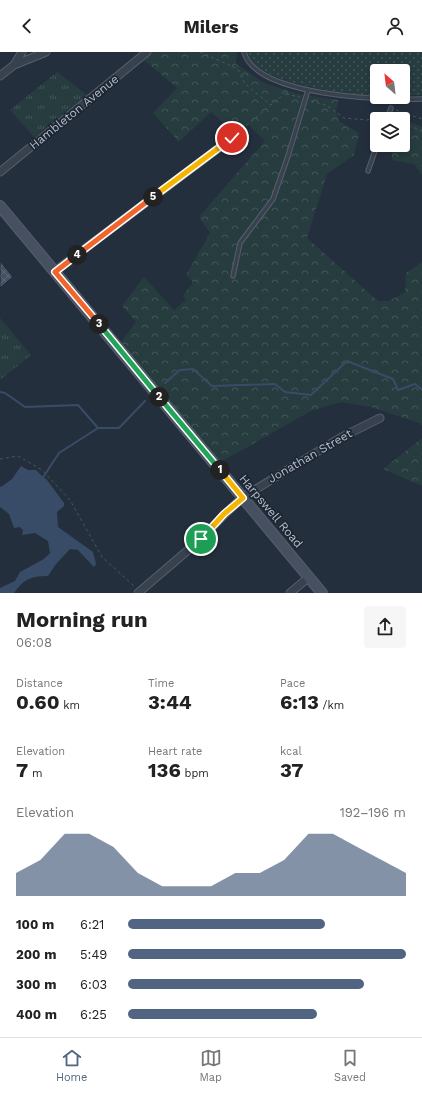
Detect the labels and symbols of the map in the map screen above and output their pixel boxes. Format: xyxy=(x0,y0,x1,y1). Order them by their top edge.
north arrow xyxy=(370,64,410,104)
street label: Hambleton Avenue xyxy=(27,72,121,152)
pin xyxy=(215,121,249,155)
pin: 5 xyxy=(143,187,163,207)
pin: 4 xyxy=(67,245,87,265)
pin: 3 xyxy=(89,314,109,334)
pin: 2 xyxy=(149,387,169,407)
street label: Jonathan Street xyxy=(265,426,355,486)
pin: 1 xyxy=(210,460,230,480)
street label: Harpswell Road xyxy=(236,472,306,550)
pin xyxy=(184,522,218,556)

